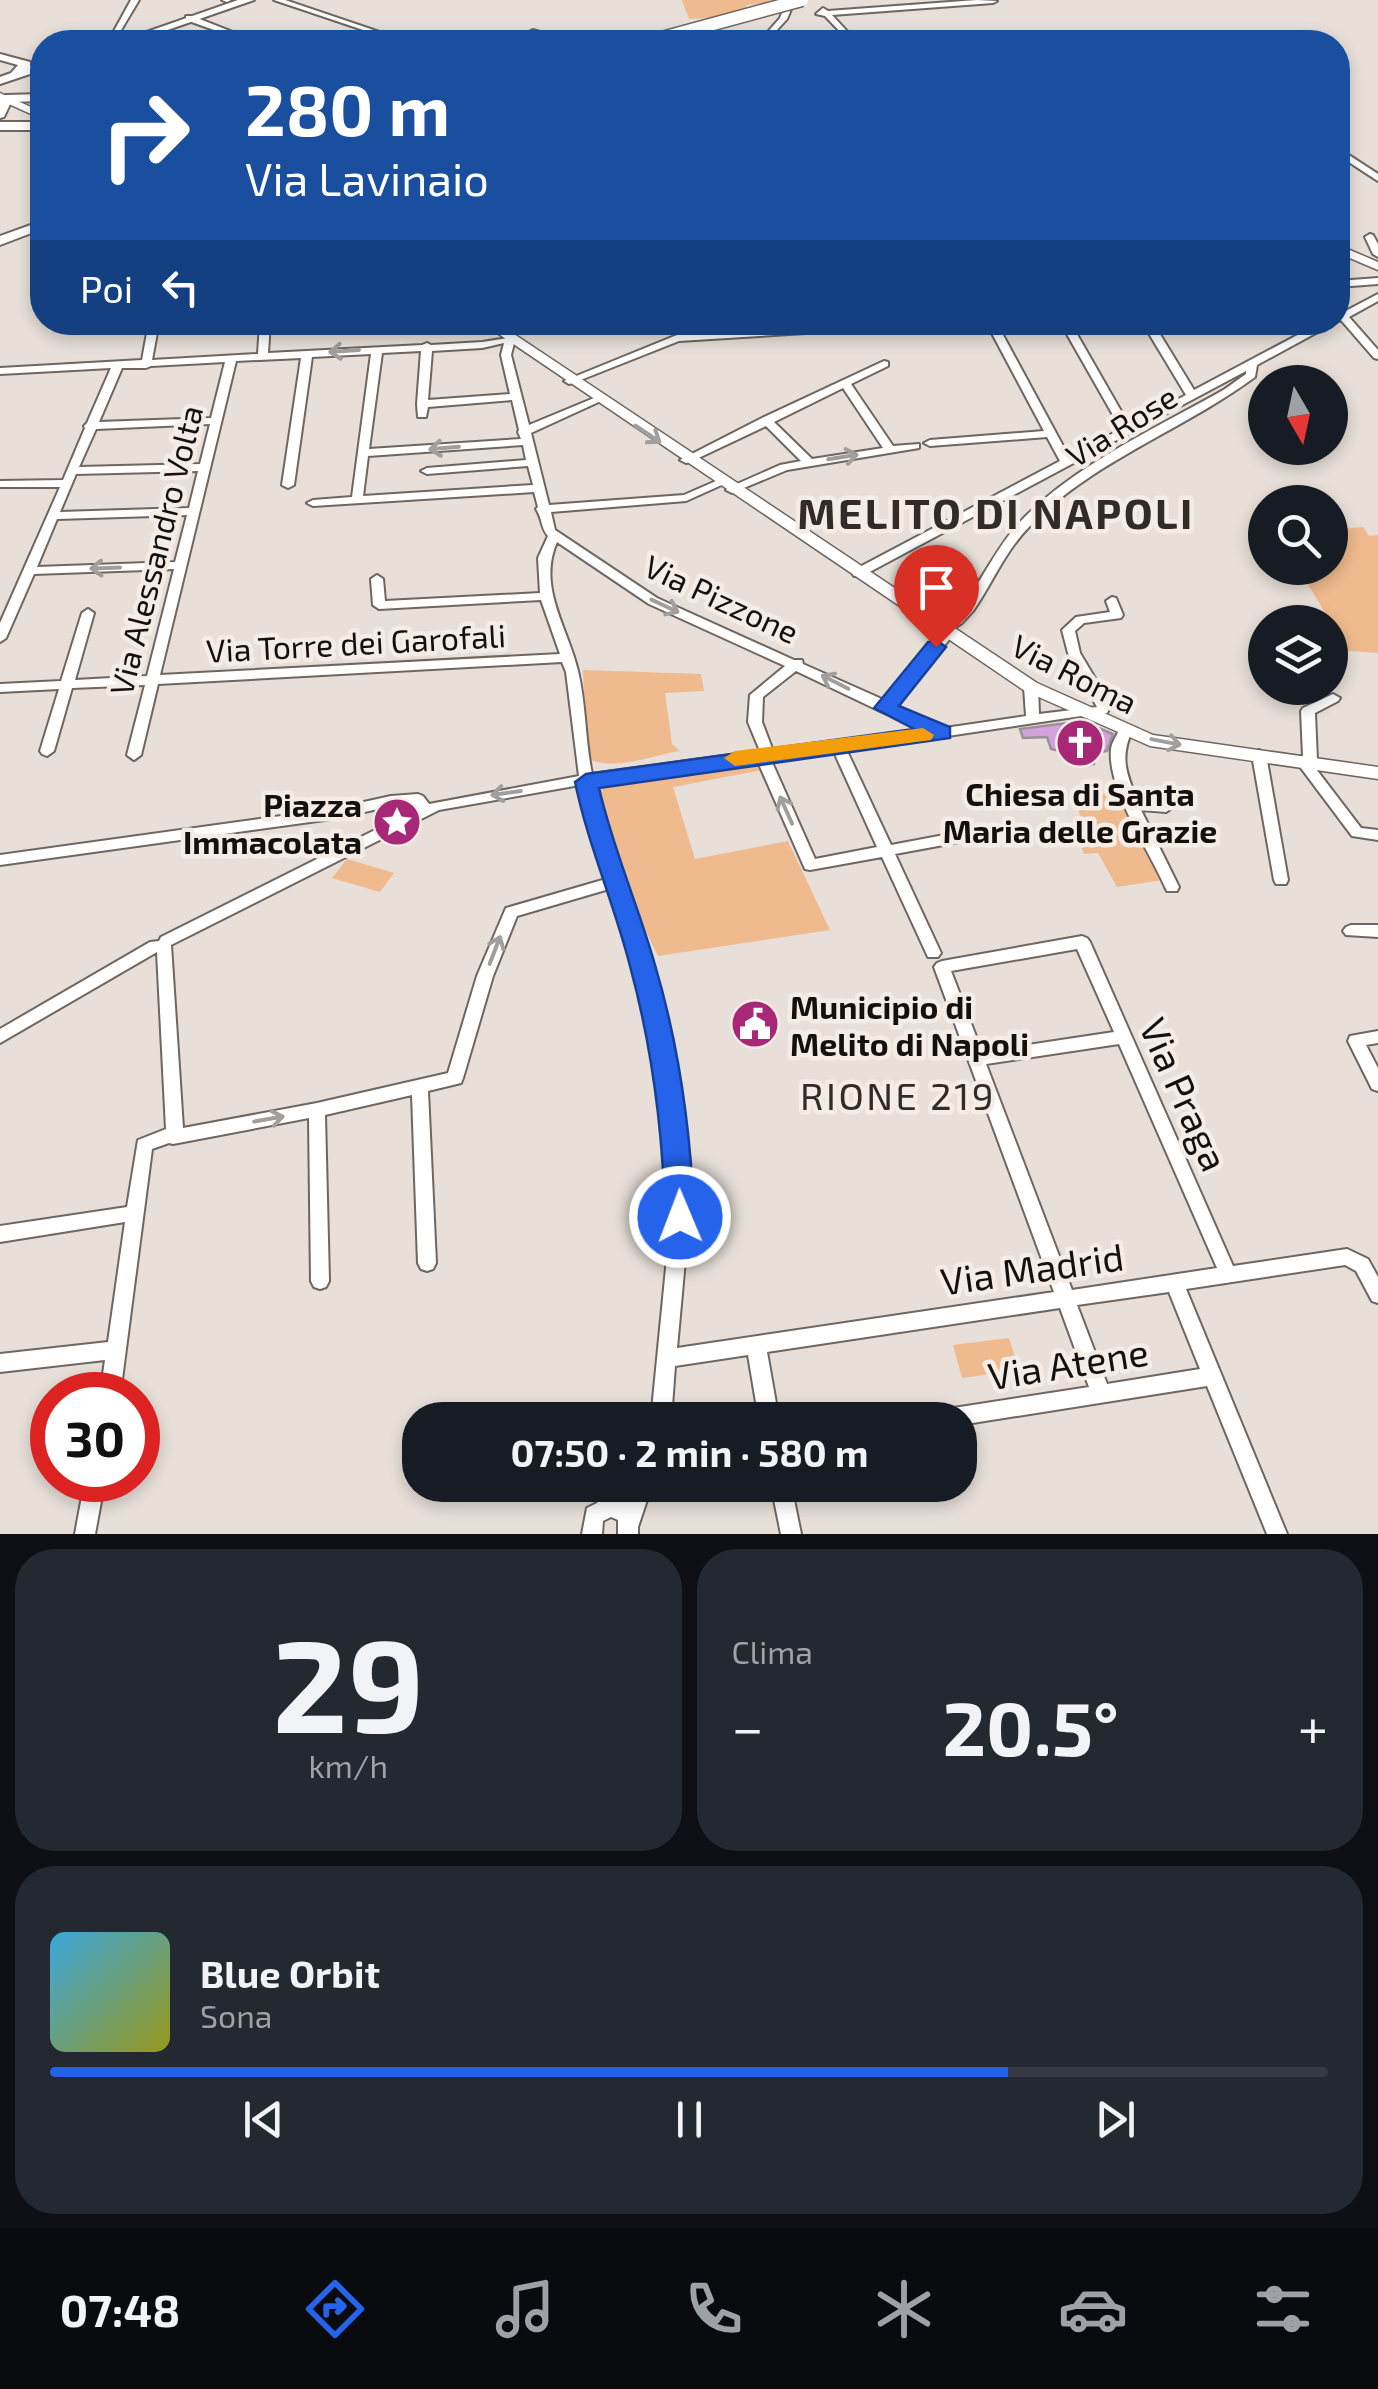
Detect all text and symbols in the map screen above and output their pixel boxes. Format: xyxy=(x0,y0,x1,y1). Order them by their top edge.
text: 280 m xyxy=(245,66,450,150)
icon: right xyxy=(80,70,210,200)
text: Via Lavinaio xyxy=(245,151,489,205)
icon: left xyxy=(153,260,208,315)
text: Poi xyxy=(80,265,133,311)
one-way arrow xyxy=(328,342,360,361)
north arrow xyxy=(1248,365,1348,465)
map controls xyxy=(1248,365,1348,705)
street label: Via Rose xyxy=(1059,376,1183,474)
street label: Via Alessandro Volta xyxy=(101,401,209,699)
one-way arrow xyxy=(634,424,662,445)
one-way arrow xyxy=(429,439,461,458)
one-way arrow xyxy=(826,447,858,465)
button: search xyxy=(1248,485,1348,585)
district label: MELITO DI NAPOLI xyxy=(797,487,1195,537)
pin xyxy=(894,545,979,648)
street label: Via Pizzone xyxy=(639,546,805,650)
one-way arrow xyxy=(89,559,121,578)
icon: arrive xyxy=(909,560,964,615)
one-way arrow xyxy=(650,598,680,616)
button: layers xyxy=(1248,605,1348,705)
street label: Via Torre dei Garofali xyxy=(205,615,507,669)
street label: Via Roma xyxy=(1006,625,1144,721)
one-way arrow xyxy=(820,672,850,691)
church icon: Chiesa di Santa Maria delle Grazie xyxy=(1054,717,1106,769)
one-way arrow xyxy=(1149,734,1181,753)
place label: Chiesa di Santa Maria delle Grazie xyxy=(943,774,1217,849)
place label: Piazza Immacolata xyxy=(183,785,362,860)
one-way arrow xyxy=(490,785,522,803)
one-way arrow xyxy=(776,795,794,826)
place icon: Piazza Immacolata xyxy=(371,796,423,848)
one-way arrow xyxy=(487,936,505,966)
place label: Municipio di Melito di Napoli xyxy=(790,987,1029,1062)
public building icon: Municipio di Melito di Napoli xyxy=(729,998,781,1050)
street label: Via Praga xyxy=(1131,1011,1239,1177)
district label: RIONE 219 xyxy=(800,1072,996,1118)
one-way arrow xyxy=(252,1109,285,1128)
position arrow xyxy=(628,1165,732,1269)
street label: Via Madrid xyxy=(938,1232,1126,1304)
street label: Via Atene xyxy=(985,1328,1151,1398)
speed limit sign: 30 xyxy=(30,1372,160,1502)
text: 07:50 · 2 min · 580 m xyxy=(510,1429,869,1475)
text: 29 xyxy=(272,1603,424,1759)
text: Clima xyxy=(732,1632,813,1670)
text: 20.5° xyxy=(942,1681,1119,1771)
text: − xyxy=(732,1693,764,1759)
text: + xyxy=(1298,1693,1328,1759)
text: km/h xyxy=(309,1746,388,1784)
text: Blue Orbit xyxy=(200,1950,380,1996)
text: Sona xyxy=(200,1996,272,2034)
icon: previous xyxy=(236,2092,291,2147)
icon: pause xyxy=(662,2092,717,2147)
icon: next xyxy=(1088,2092,1143,2147)
icon: directions xyxy=(300,2274,370,2344)
icon: music xyxy=(490,2274,560,2344)
icon: phone xyxy=(679,2274,749,2344)
icon: climate xyxy=(869,2274,939,2344)
icon: car xyxy=(1058,2274,1128,2344)
icon: filters xyxy=(1248,2274,1318,2344)
text: 07:48 xyxy=(60,2282,180,2336)

